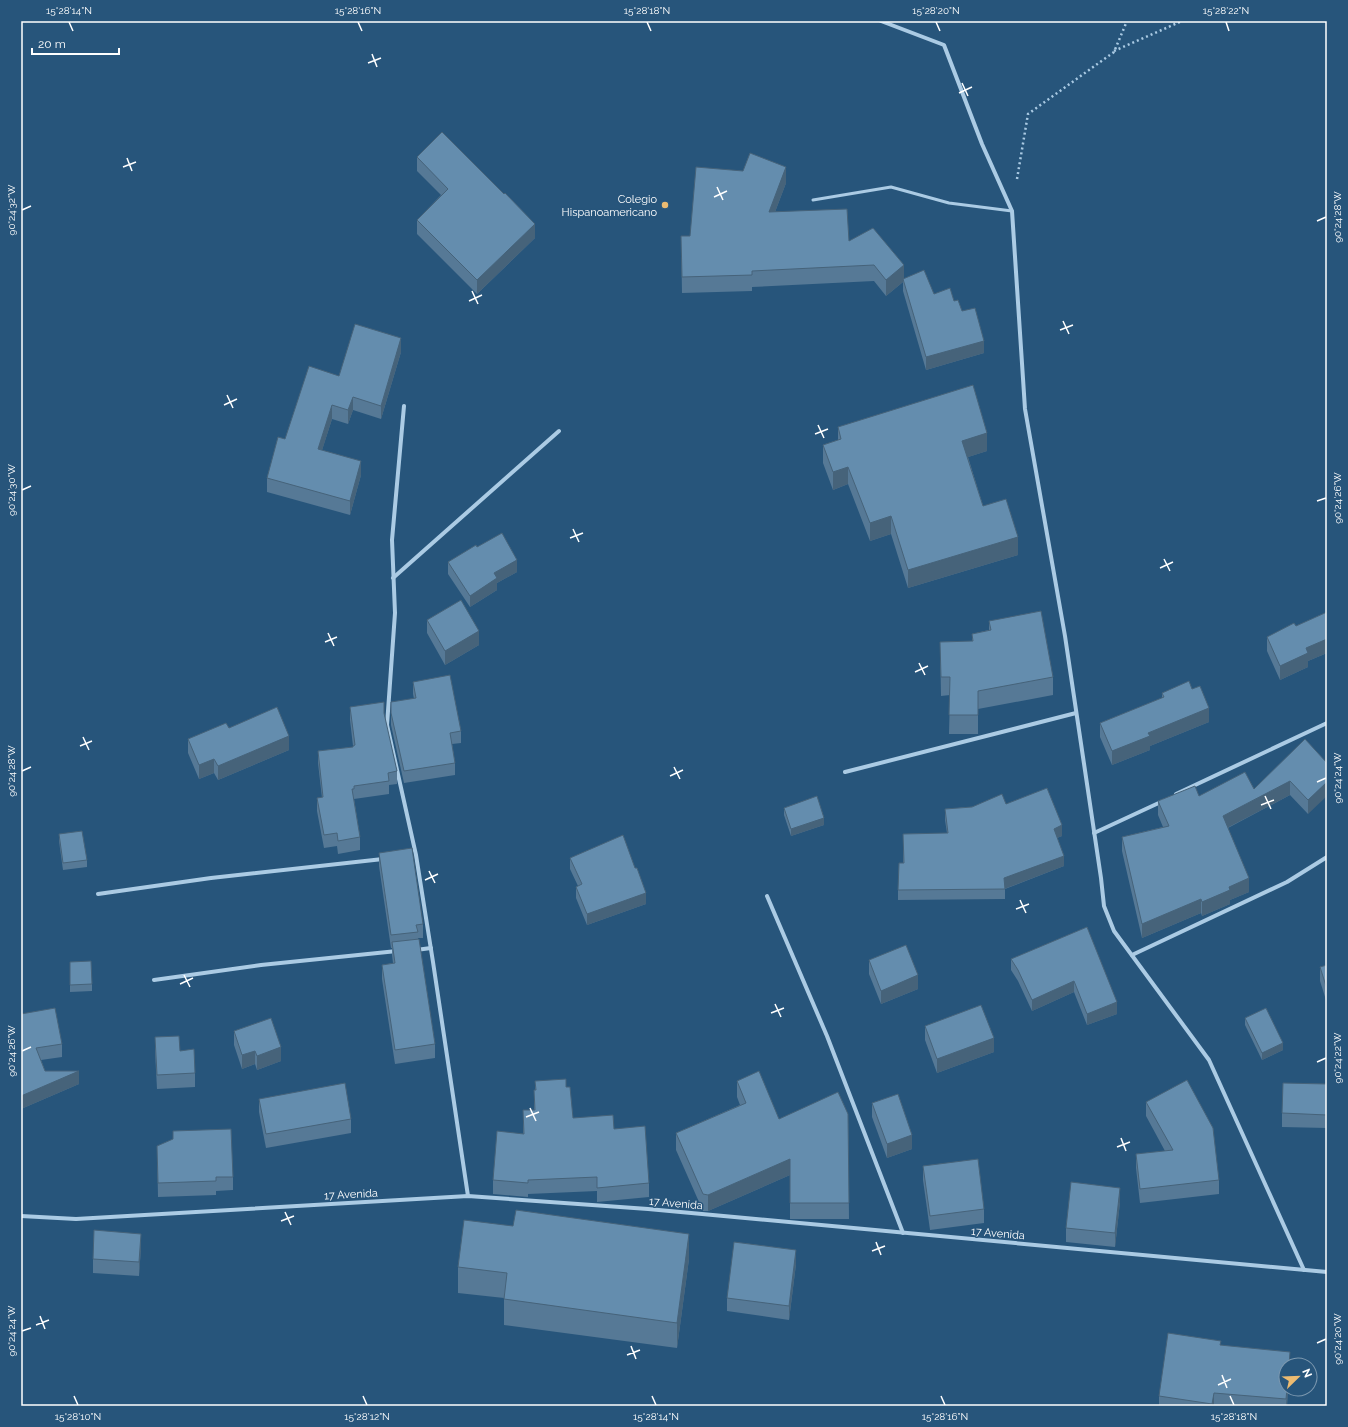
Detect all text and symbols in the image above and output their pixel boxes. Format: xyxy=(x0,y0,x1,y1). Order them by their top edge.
text: 15°28'14"N xyxy=(46,5,92,16)
text: 15°28'16"N xyxy=(335,5,381,16)
text: 15°28'18"N xyxy=(624,5,670,16)
text: 15°28'20"N xyxy=(912,5,960,16)
text: 15°28'22"N xyxy=(1203,5,1249,16)
scale bar xyxy=(32,30,119,56)
text: 20 m xyxy=(38,37,66,51)
text: 90°24'32"W xyxy=(6,184,17,235)
text: 90°24'28"W xyxy=(1332,191,1343,243)
place label: Colegio Hispanoamericano xyxy=(562,193,657,219)
marker: Colegio Hispanoamericano xyxy=(660,200,670,210)
text: 90°24'30"W xyxy=(6,464,17,516)
text: 90°24'26"W xyxy=(1332,472,1343,524)
text: 90°24'28"W xyxy=(6,745,17,797)
text: 90°24'24"W xyxy=(1332,752,1343,804)
text: 90°24'26"W xyxy=(6,1025,17,1077)
text: 90°24'22"W xyxy=(1332,1032,1343,1083)
street label: 17 Avenida xyxy=(324,1187,378,1202)
street label: 17 Avenida xyxy=(649,1195,703,1212)
street label: 17 Avenida xyxy=(971,1225,1025,1242)
text: 90°24'24"W xyxy=(6,1305,17,1357)
text: 90°24'20"W xyxy=(1332,1313,1343,1365)
north arrow xyxy=(1278,1357,1318,1397)
text: N xyxy=(1299,1367,1314,1380)
text: 15°28'10"N xyxy=(55,1411,101,1422)
text: 15°28'12"N xyxy=(344,1411,390,1422)
text: 15°28'14"N xyxy=(633,1411,679,1422)
text: 15°28'16"N xyxy=(922,1411,968,1422)
text: 15°28'18"N xyxy=(1211,1411,1257,1422)

